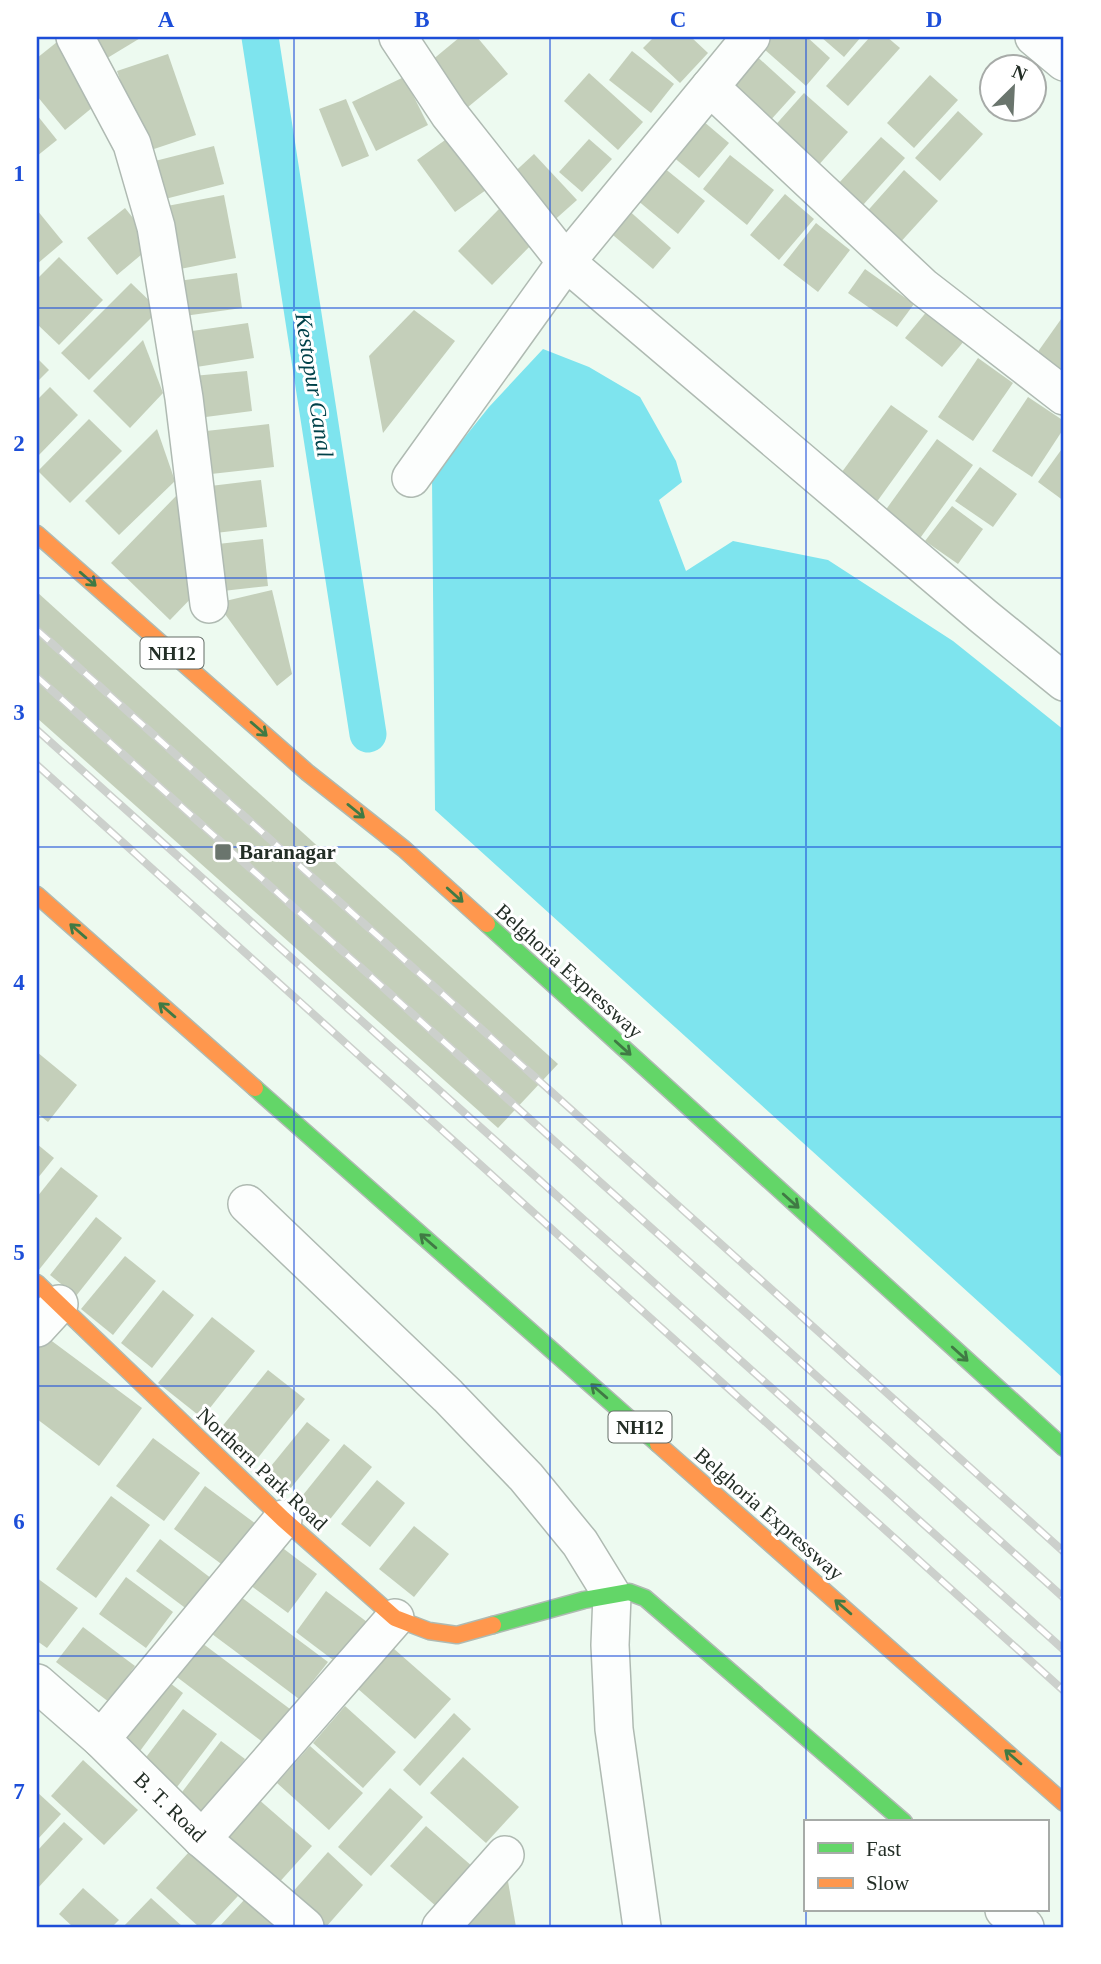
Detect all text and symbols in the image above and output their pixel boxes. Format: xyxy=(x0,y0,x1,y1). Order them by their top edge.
text: A xyxy=(158,7,175,32)
text: B xyxy=(414,7,430,32)
text: C xyxy=(670,7,686,32)
text: D xyxy=(926,7,942,32)
north arrow xyxy=(978,52,1048,122)
text: N xyxy=(1009,61,1030,85)
text: 1 xyxy=(13,161,25,186)
water label: Kestopur Canal xyxy=(290,310,338,459)
text: 2 xyxy=(13,431,25,456)
one-way arrow xyxy=(79,571,97,587)
road number: NH12 xyxy=(140,638,204,668)
text: 3 xyxy=(13,700,25,725)
one-way arrow xyxy=(249,721,267,737)
one-way arrow xyxy=(346,803,364,819)
place label: Baranagar xyxy=(239,840,336,864)
marker: Baranagar xyxy=(213,842,233,862)
one-way arrow xyxy=(445,887,463,903)
street label: Belghoria Expressway xyxy=(491,899,648,1044)
one-way arrow xyxy=(69,924,87,940)
text: 4 xyxy=(13,970,25,995)
one-way arrow xyxy=(158,1002,176,1018)
one-way arrow xyxy=(614,1040,632,1056)
one-way arrow xyxy=(782,1193,800,1209)
one-way arrow xyxy=(420,1233,438,1249)
text: 5 xyxy=(13,1240,25,1265)
one-way arrow xyxy=(951,1346,969,1362)
one-way arrow xyxy=(590,1383,608,1399)
street label: Northern Park Road xyxy=(192,1403,332,1536)
road number: NH12 xyxy=(608,1412,672,1442)
street label: Belghoria Expressway xyxy=(690,1443,849,1586)
text: 6 xyxy=(13,1509,25,1534)
one-way arrow xyxy=(834,1599,852,1615)
one-way arrow xyxy=(1005,1749,1022,1766)
street label: B. T. Road xyxy=(129,1767,211,1847)
text: 7 xyxy=(13,1779,25,1804)
legend xyxy=(804,1820,1048,1912)
text: Fast xyxy=(866,1837,901,1861)
text: Slow xyxy=(866,1871,910,1895)

